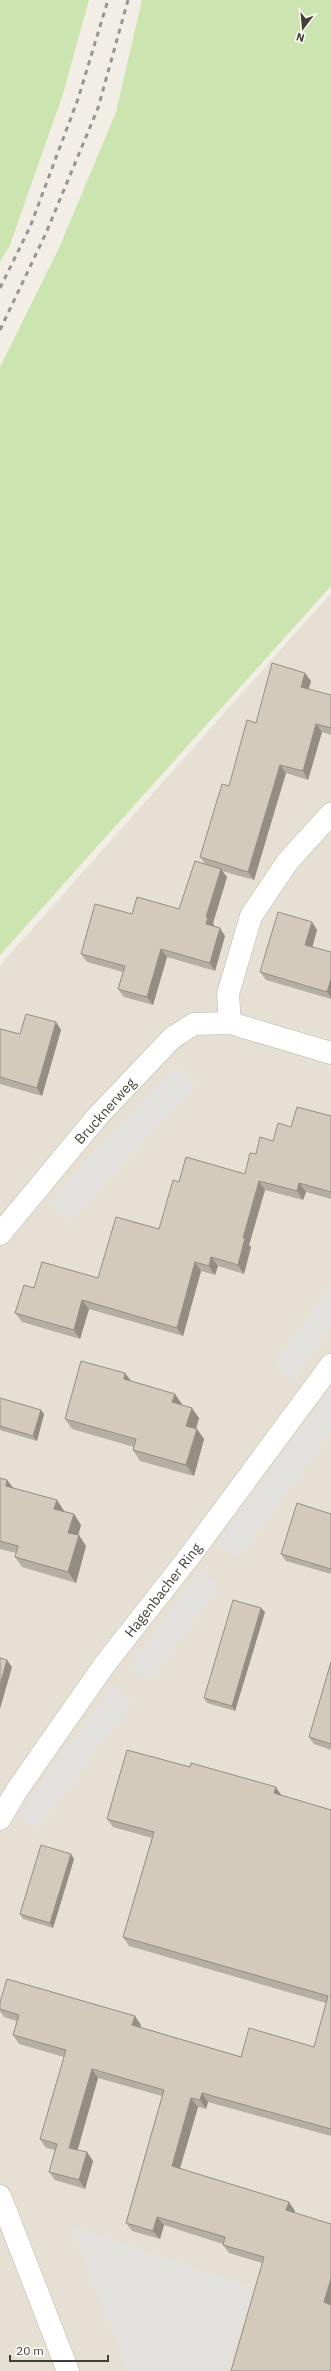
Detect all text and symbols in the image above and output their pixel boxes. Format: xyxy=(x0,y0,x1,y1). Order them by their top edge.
north arrow xyxy=(283,8,323,48)
text: N xyxy=(294,30,306,45)
street label: Brucknerweg xyxy=(70,1074,140,1148)
street label: Hagenbacher Ring xyxy=(121,1539,206,1641)
scale bar xyxy=(10,2337,108,2363)
text: 20 m xyxy=(16,2343,44,2358)

